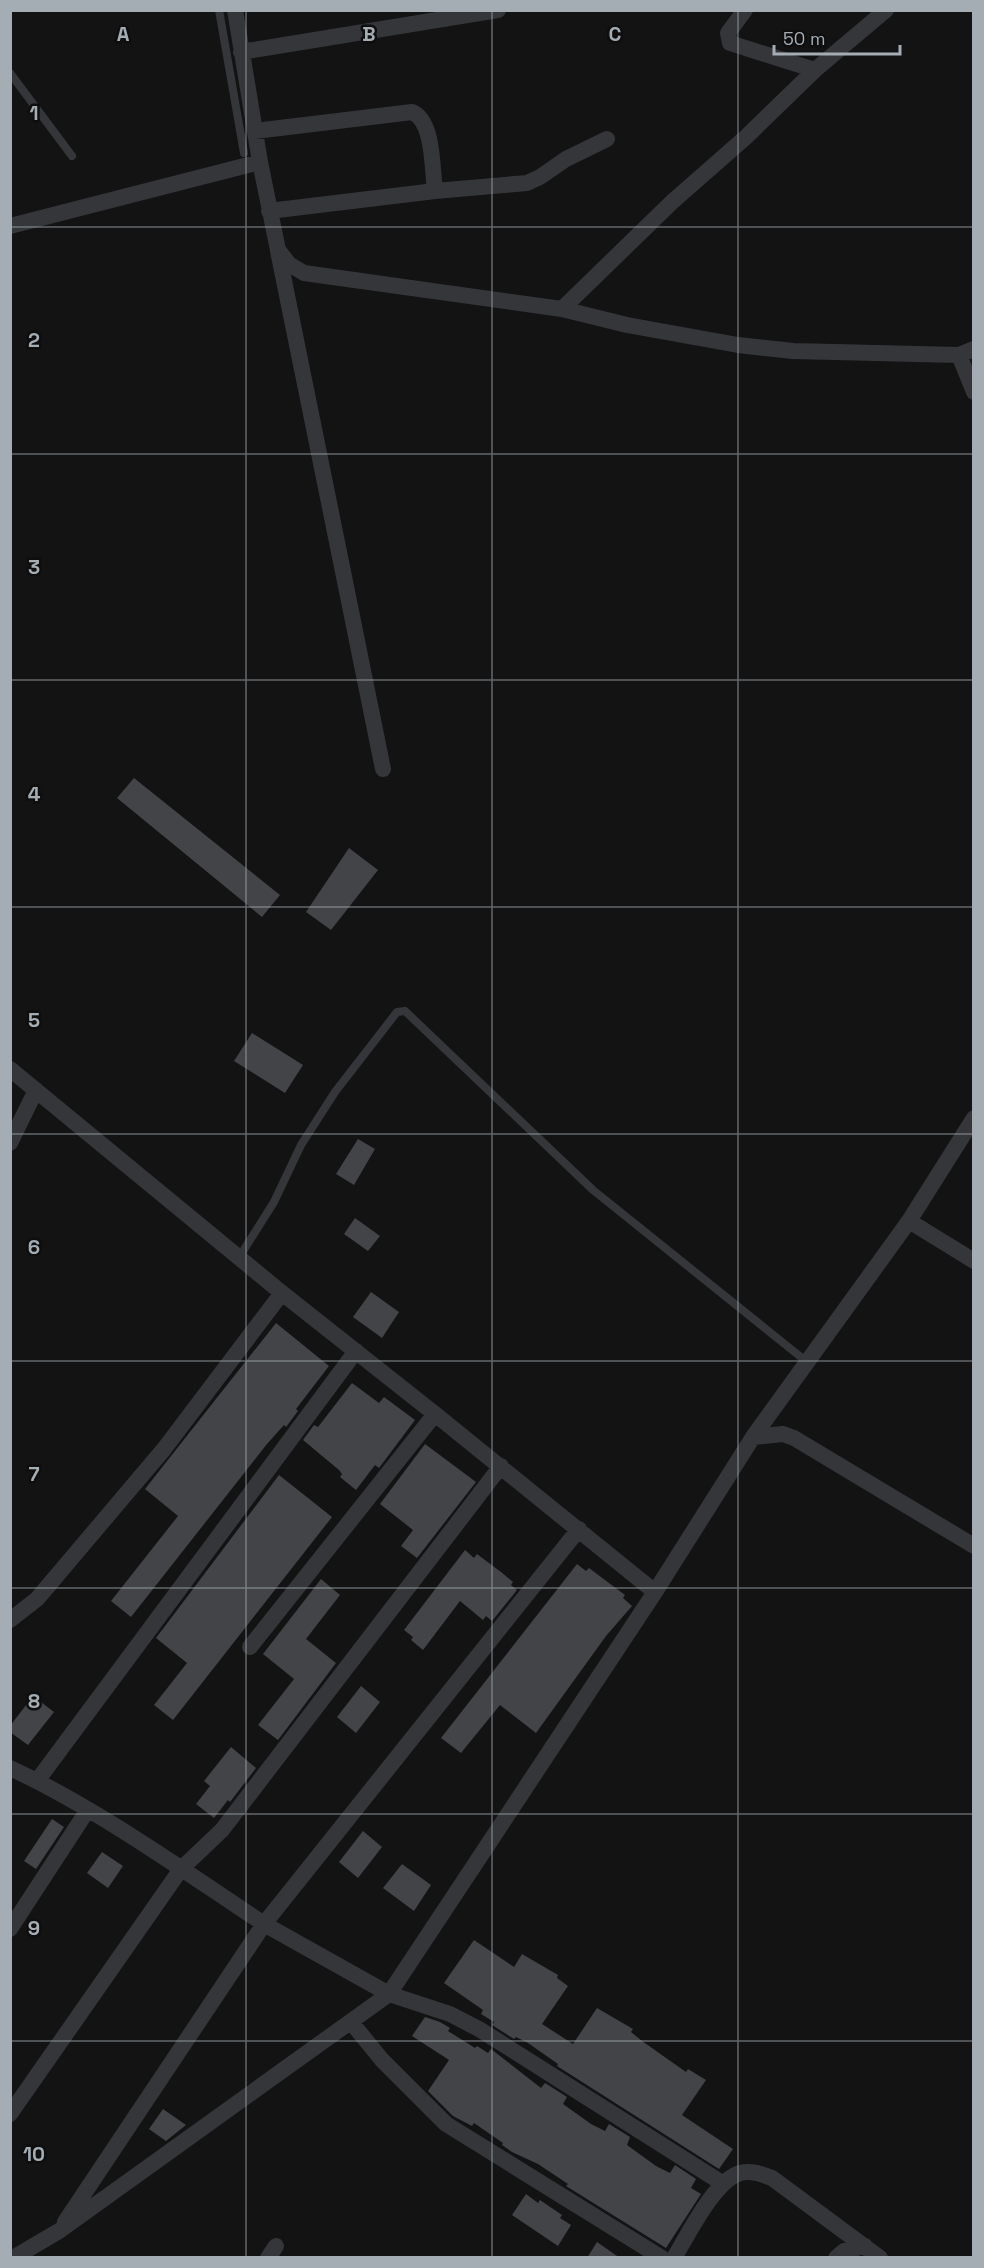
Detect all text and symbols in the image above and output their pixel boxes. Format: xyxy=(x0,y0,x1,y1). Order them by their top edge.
scale bar xyxy=(774,18,900,56)
text: A xyxy=(117,21,130,47)
text: B xyxy=(362,21,376,47)
text: C xyxy=(609,21,622,47)
text: 50 m xyxy=(783,27,825,50)
text: 1 xyxy=(29,100,39,126)
text: 2 xyxy=(28,327,40,353)
text: 3 xyxy=(28,554,40,580)
text: 4 xyxy=(28,781,41,807)
text: 5 xyxy=(28,1007,40,1033)
text: 6 xyxy=(28,1234,40,1260)
text: 7 xyxy=(28,1461,40,1487)
text: 8 xyxy=(28,1688,40,1714)
text: 9 xyxy=(28,1915,40,1941)
text: 10 xyxy=(23,2141,45,2167)

